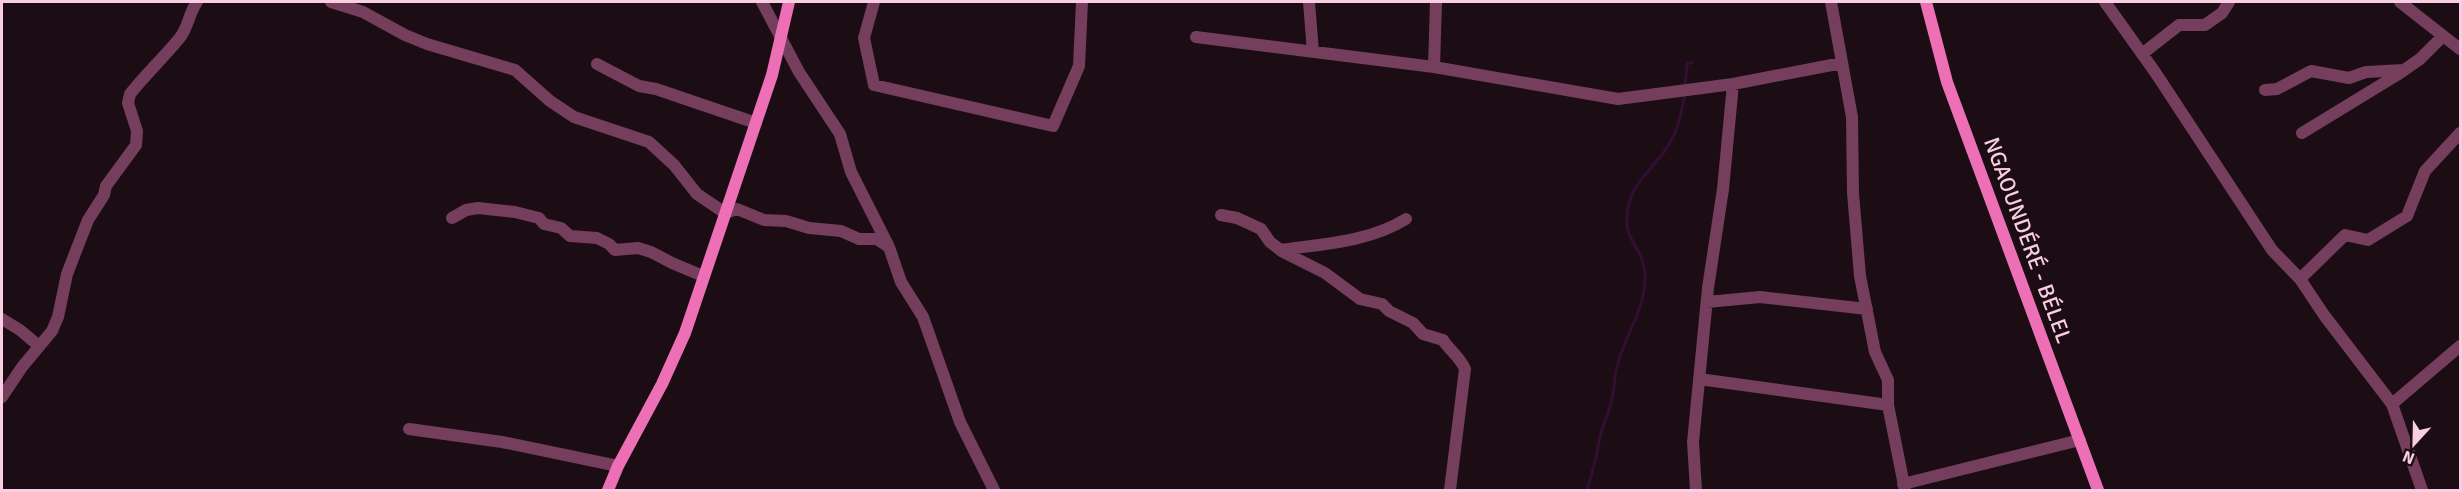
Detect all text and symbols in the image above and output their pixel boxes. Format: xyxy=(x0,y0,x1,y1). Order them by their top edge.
street label: NGAOUNDÉRÉ - BÉLEL xyxy=(1978,133,2078,347)
north arrow xyxy=(2384,414,2444,474)
text: N xyxy=(2400,446,2418,468)

